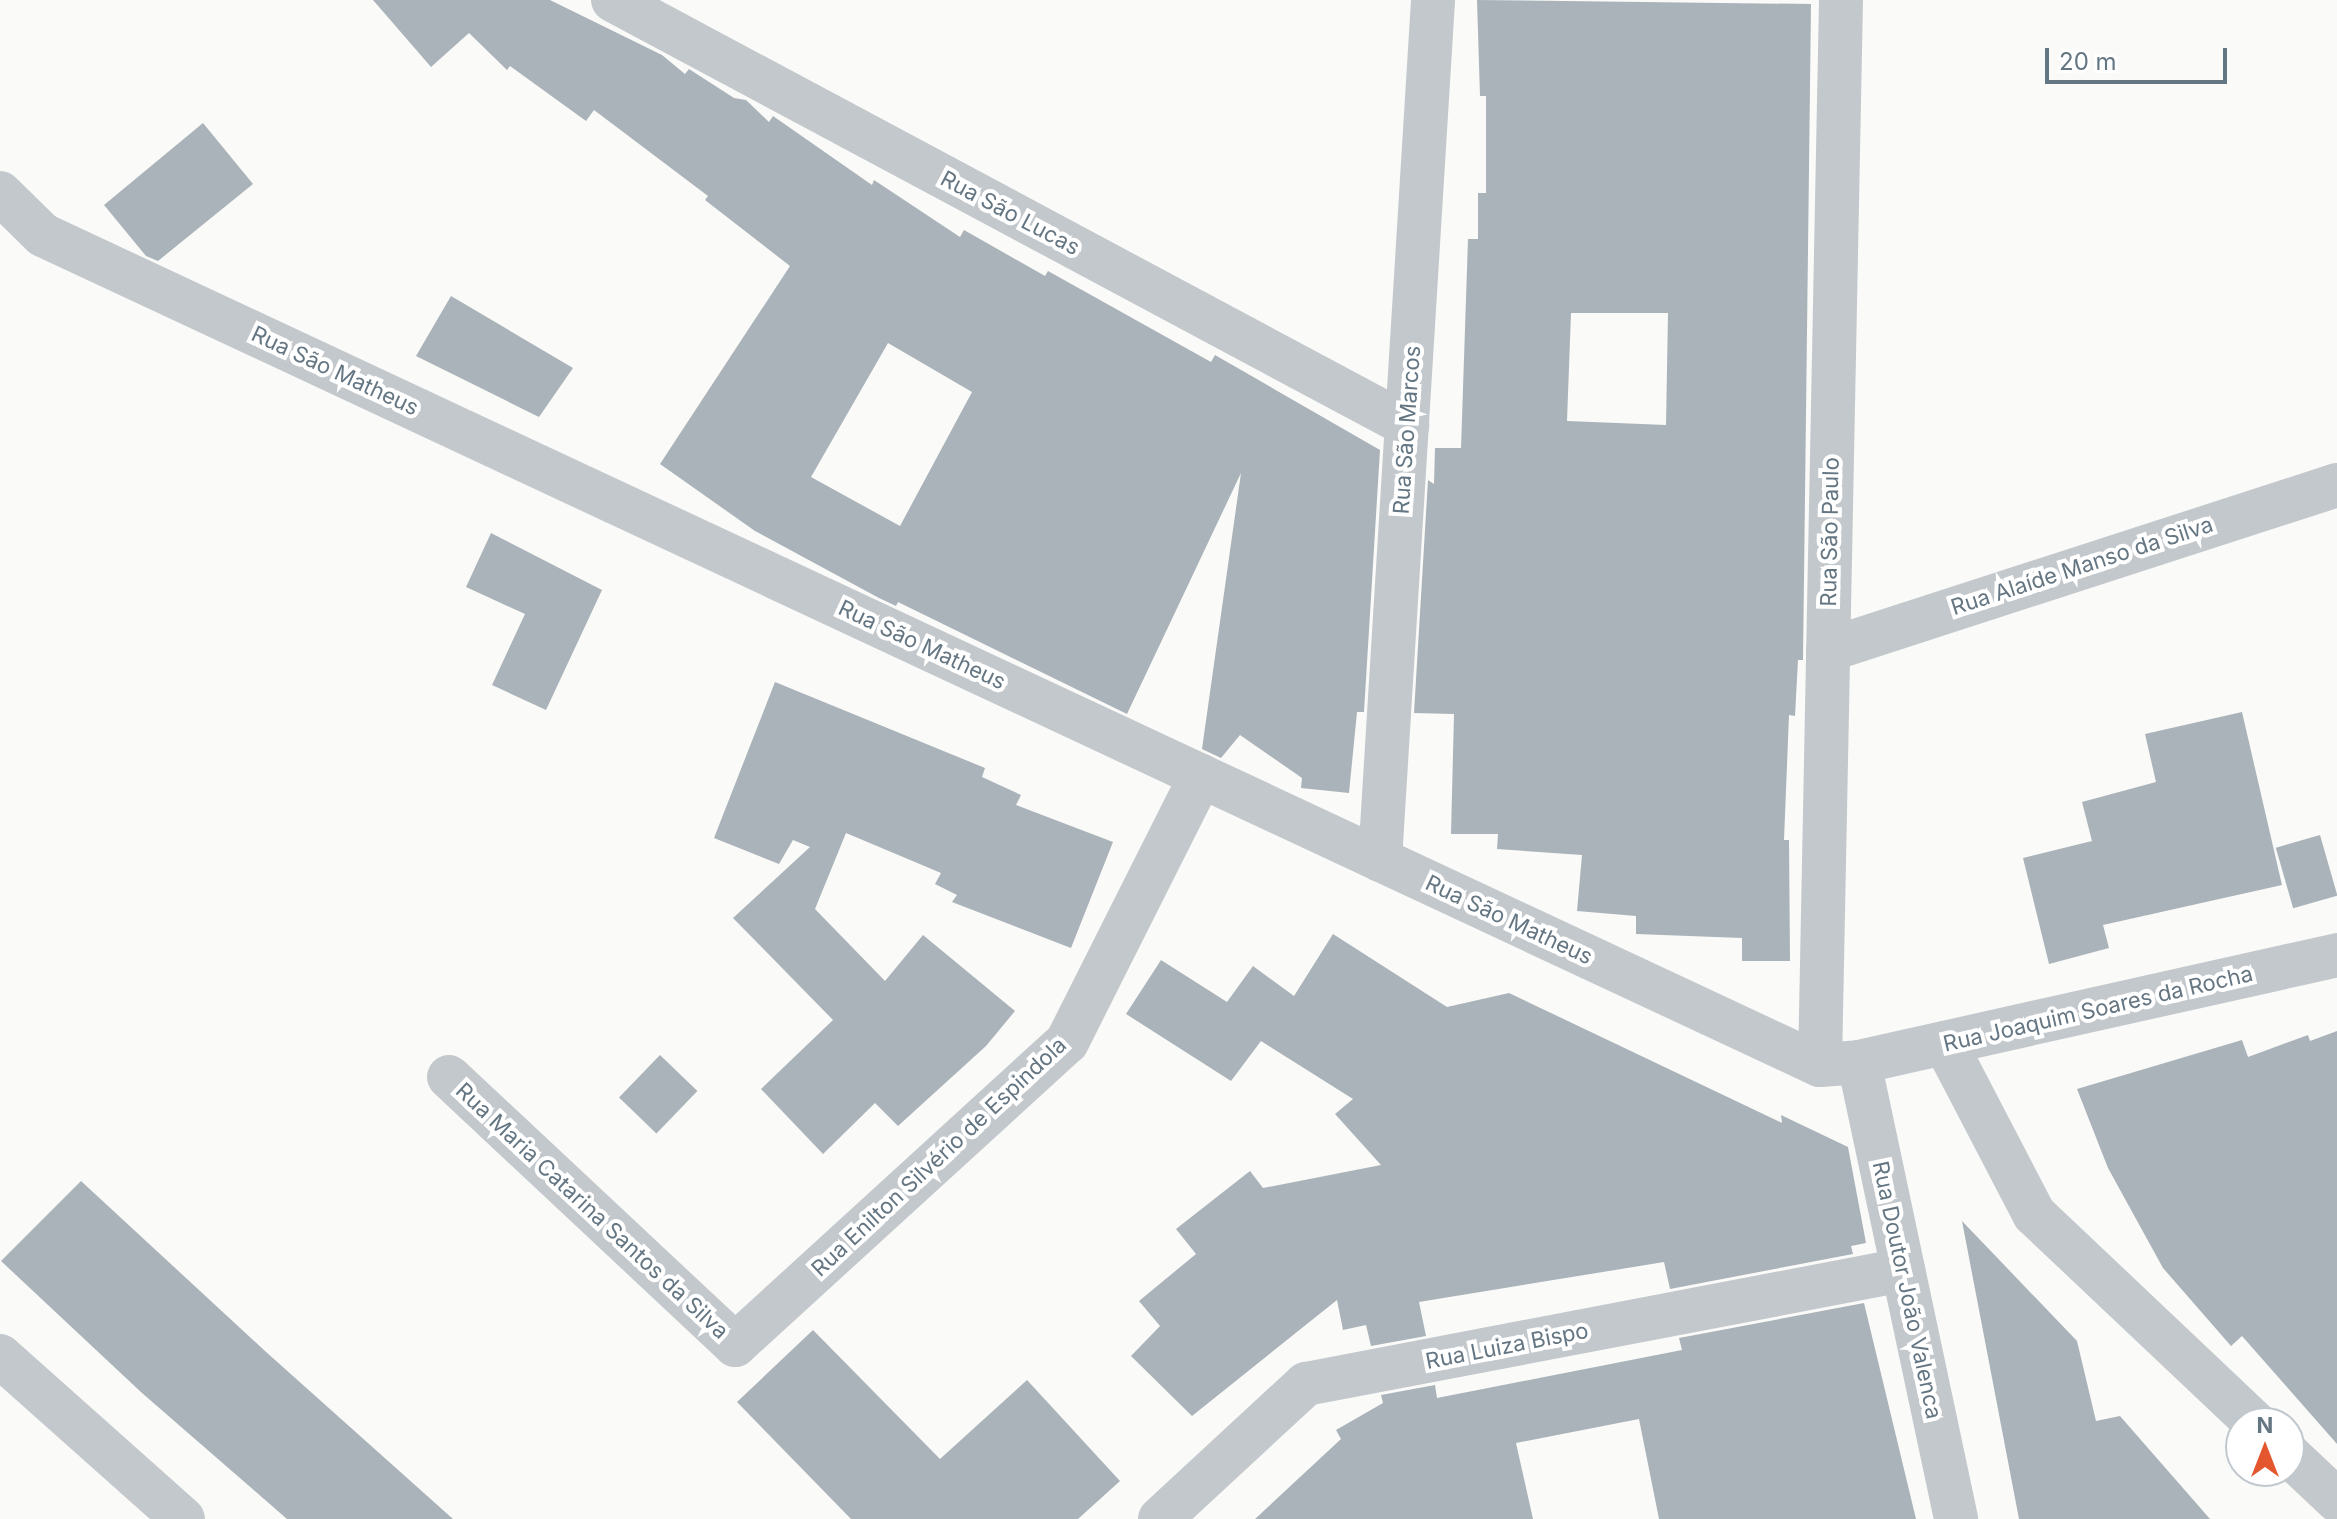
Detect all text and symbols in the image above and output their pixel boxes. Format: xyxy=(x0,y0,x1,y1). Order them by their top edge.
scale bar xyxy=(2049,32,2231,82)
text: 20 m xyxy=(2059,47,2117,76)
street label: Rua São Lucas xyxy=(936,165,1084,261)
street label: Rua São Matheus xyxy=(247,321,423,421)
street label: Rua São Marcos xyxy=(1388,345,1426,515)
street label: Rua São Paulo xyxy=(1815,457,1845,607)
street label: Rua Alaíde Manso da Silva xyxy=(1948,511,2216,621)
street label: Rua São Matheus xyxy=(834,595,1010,695)
street label: Rua São Matheus xyxy=(1421,870,1597,970)
street label: Rua Joaquim Soares da Rocha xyxy=(1941,961,2255,1057)
street label: Rua Enilton Silvério de Espindola xyxy=(806,1032,1072,1282)
street label: Rua Maria Catarina Santos da Silva xyxy=(450,1078,734,1344)
street label: Rua Doutor João Valenca xyxy=(1867,1159,1947,1421)
street label: Rua Luiza Bispo xyxy=(1423,1317,1591,1375)
north arrow xyxy=(2225,1407,2305,1487)
text: N xyxy=(2257,1412,2273,1438)

